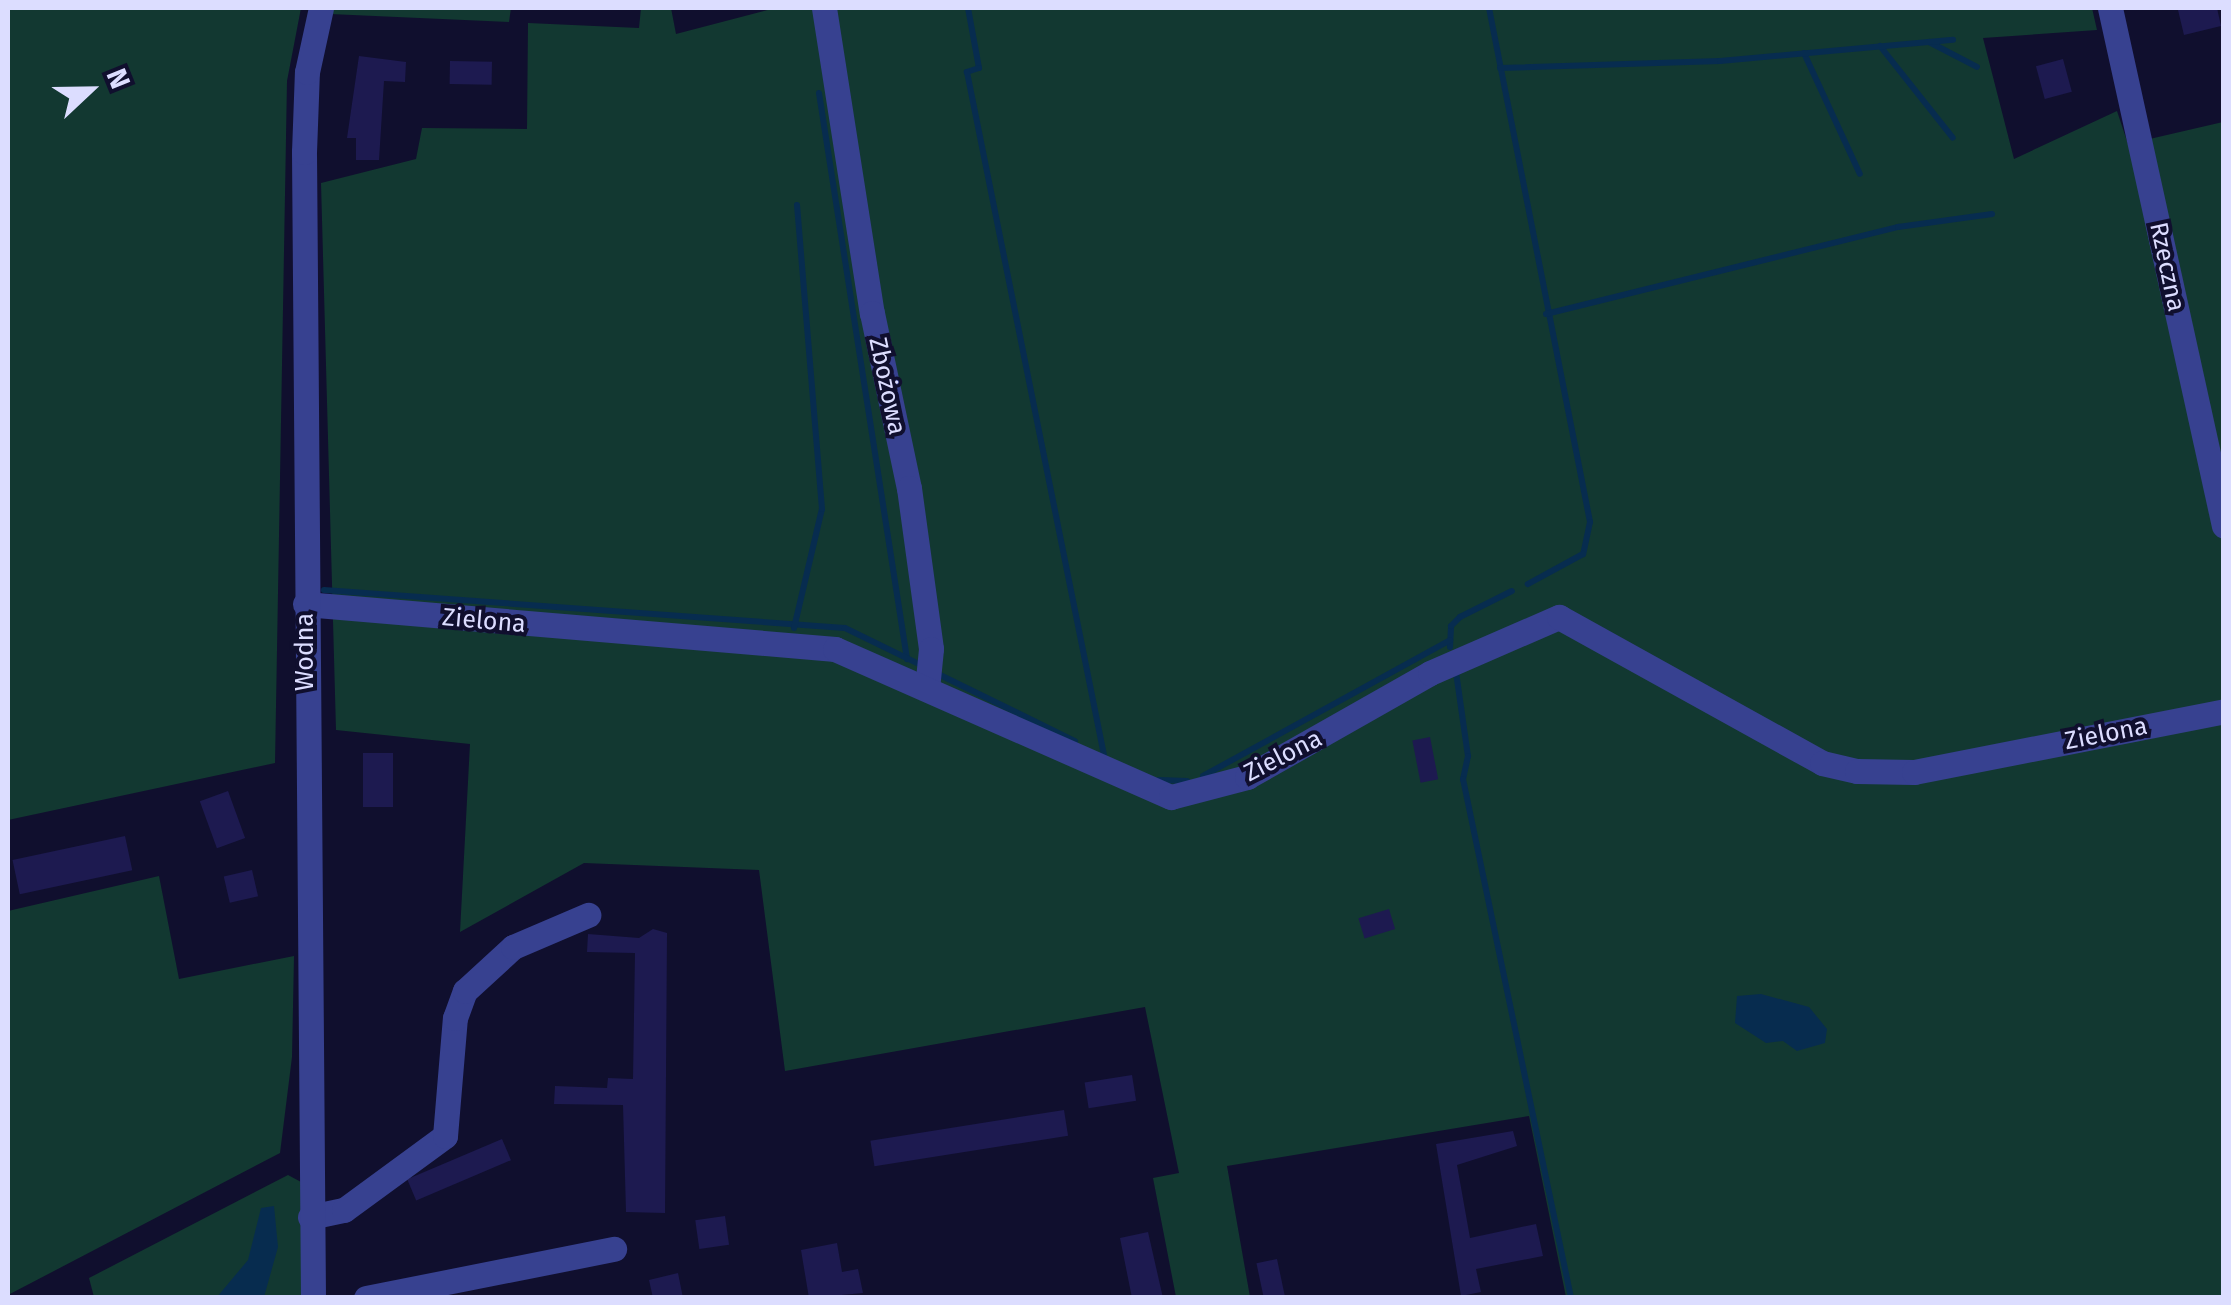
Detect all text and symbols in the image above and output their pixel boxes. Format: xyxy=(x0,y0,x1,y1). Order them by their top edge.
north arrow xyxy=(40,40,140,140)
text: N xyxy=(99,64,137,93)
street label: Rzeczna xyxy=(2143,220,2191,314)
street label: Zbożowa xyxy=(862,335,912,437)
street label: Zielona xyxy=(441,602,527,640)
street label: Wodna xyxy=(290,613,320,691)
street label: Zielona xyxy=(2062,711,2150,757)
street label: Zielona xyxy=(1239,724,1327,788)

